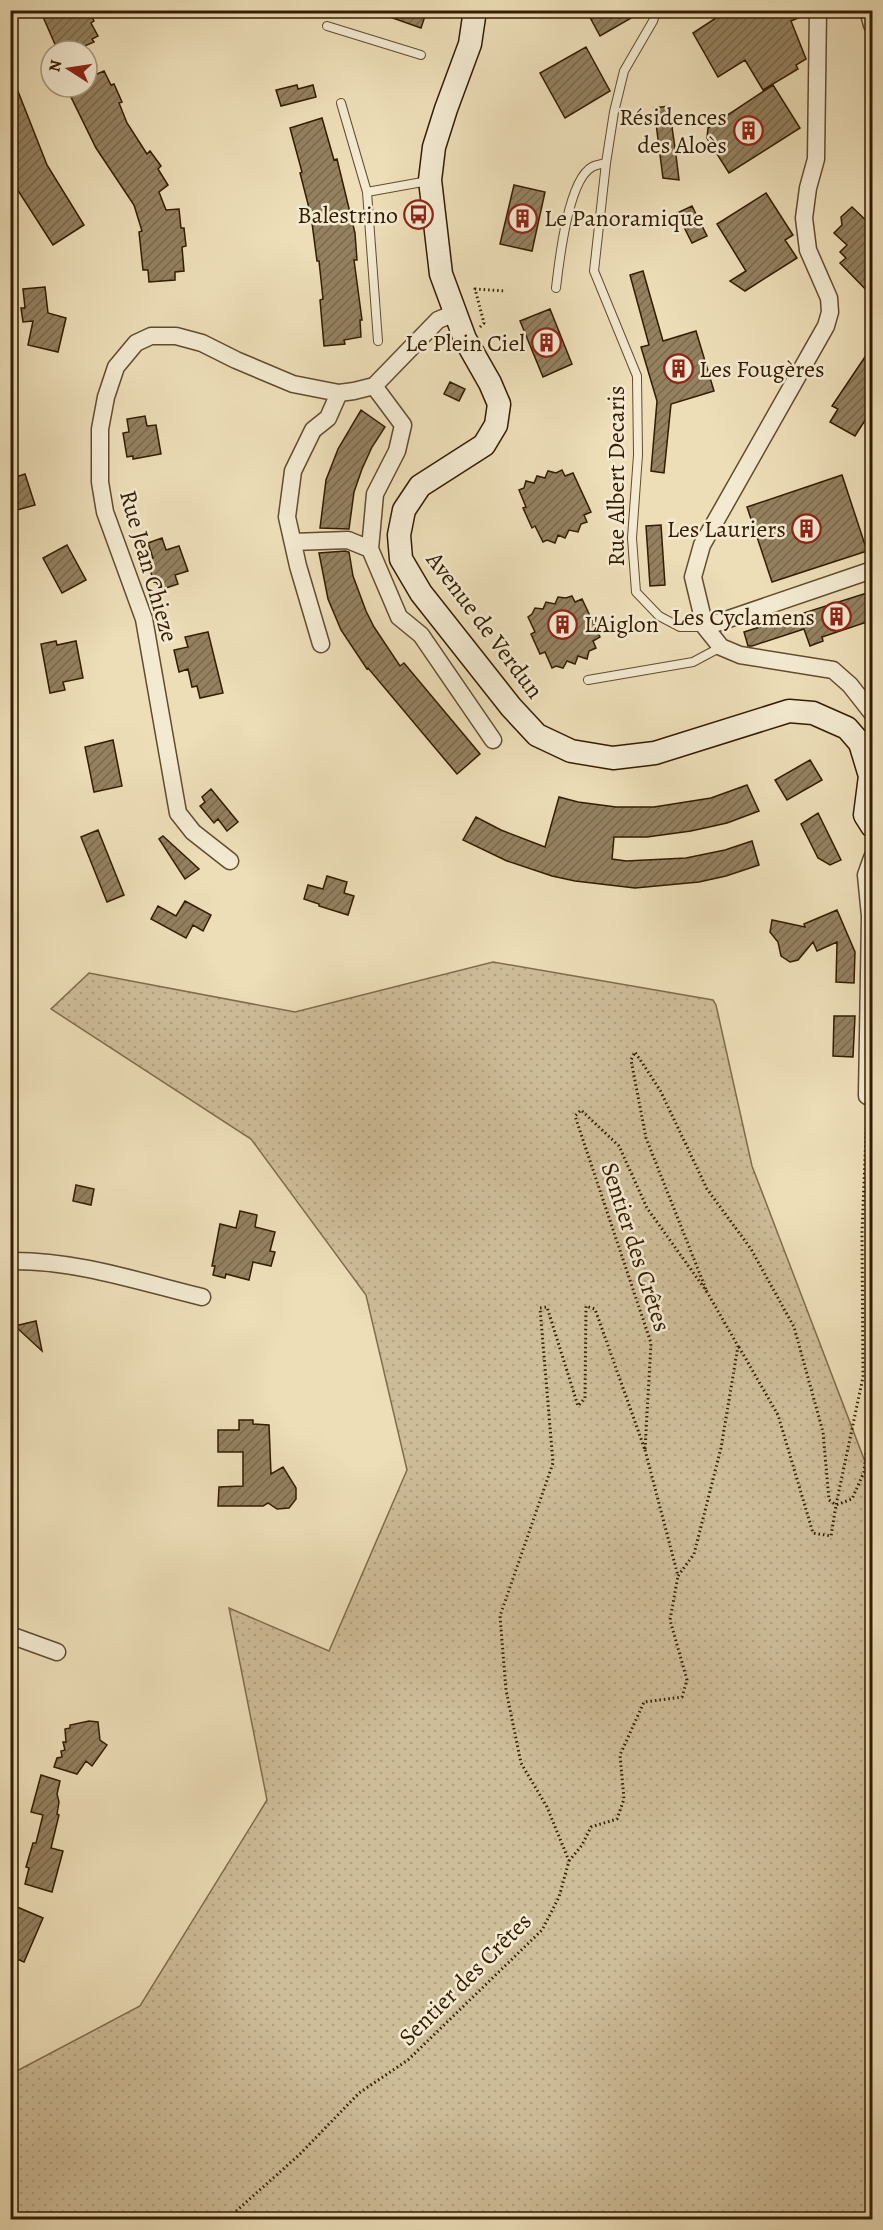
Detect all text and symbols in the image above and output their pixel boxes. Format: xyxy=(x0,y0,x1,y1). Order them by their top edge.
north arrow xyxy=(39,39,99,99)
text: N xyxy=(43,58,67,74)
place label: Résidences des Aloès xyxy=(619,101,727,161)
building icon: Résidences des Aloès xyxy=(732,115,764,147)
place label: Balestrino xyxy=(297,199,398,231)
bus stop icon: Balestrino xyxy=(403,199,435,231)
building icon: Le Panoramique xyxy=(507,202,539,234)
place label: Le Panoramique xyxy=(544,202,704,234)
place label: Le Plein Ciel xyxy=(405,327,525,359)
building icon: Le Plein Ciel xyxy=(530,327,562,359)
building icon: Les Fougères xyxy=(662,353,694,385)
place label: Les Fougères xyxy=(699,353,825,385)
street label: Rue Albert Decaris xyxy=(600,386,632,566)
street label: Rue Jean Chieze xyxy=(112,486,186,646)
place label: Les Lauriers xyxy=(667,513,786,545)
building icon: Les Lauriers xyxy=(791,513,823,545)
street label: Avenue de Verdun xyxy=(419,544,551,705)
place label: Les Cyclamens xyxy=(672,601,815,633)
building icon: Les Cyclamens xyxy=(820,601,852,633)
building icon: L'Aiglon xyxy=(547,608,579,640)
place label: L'Aiglon xyxy=(584,608,659,640)
street label: Sentier des Crêtes xyxy=(594,1158,678,1336)
street label: Sentier des Crêtes xyxy=(391,1905,539,2053)

